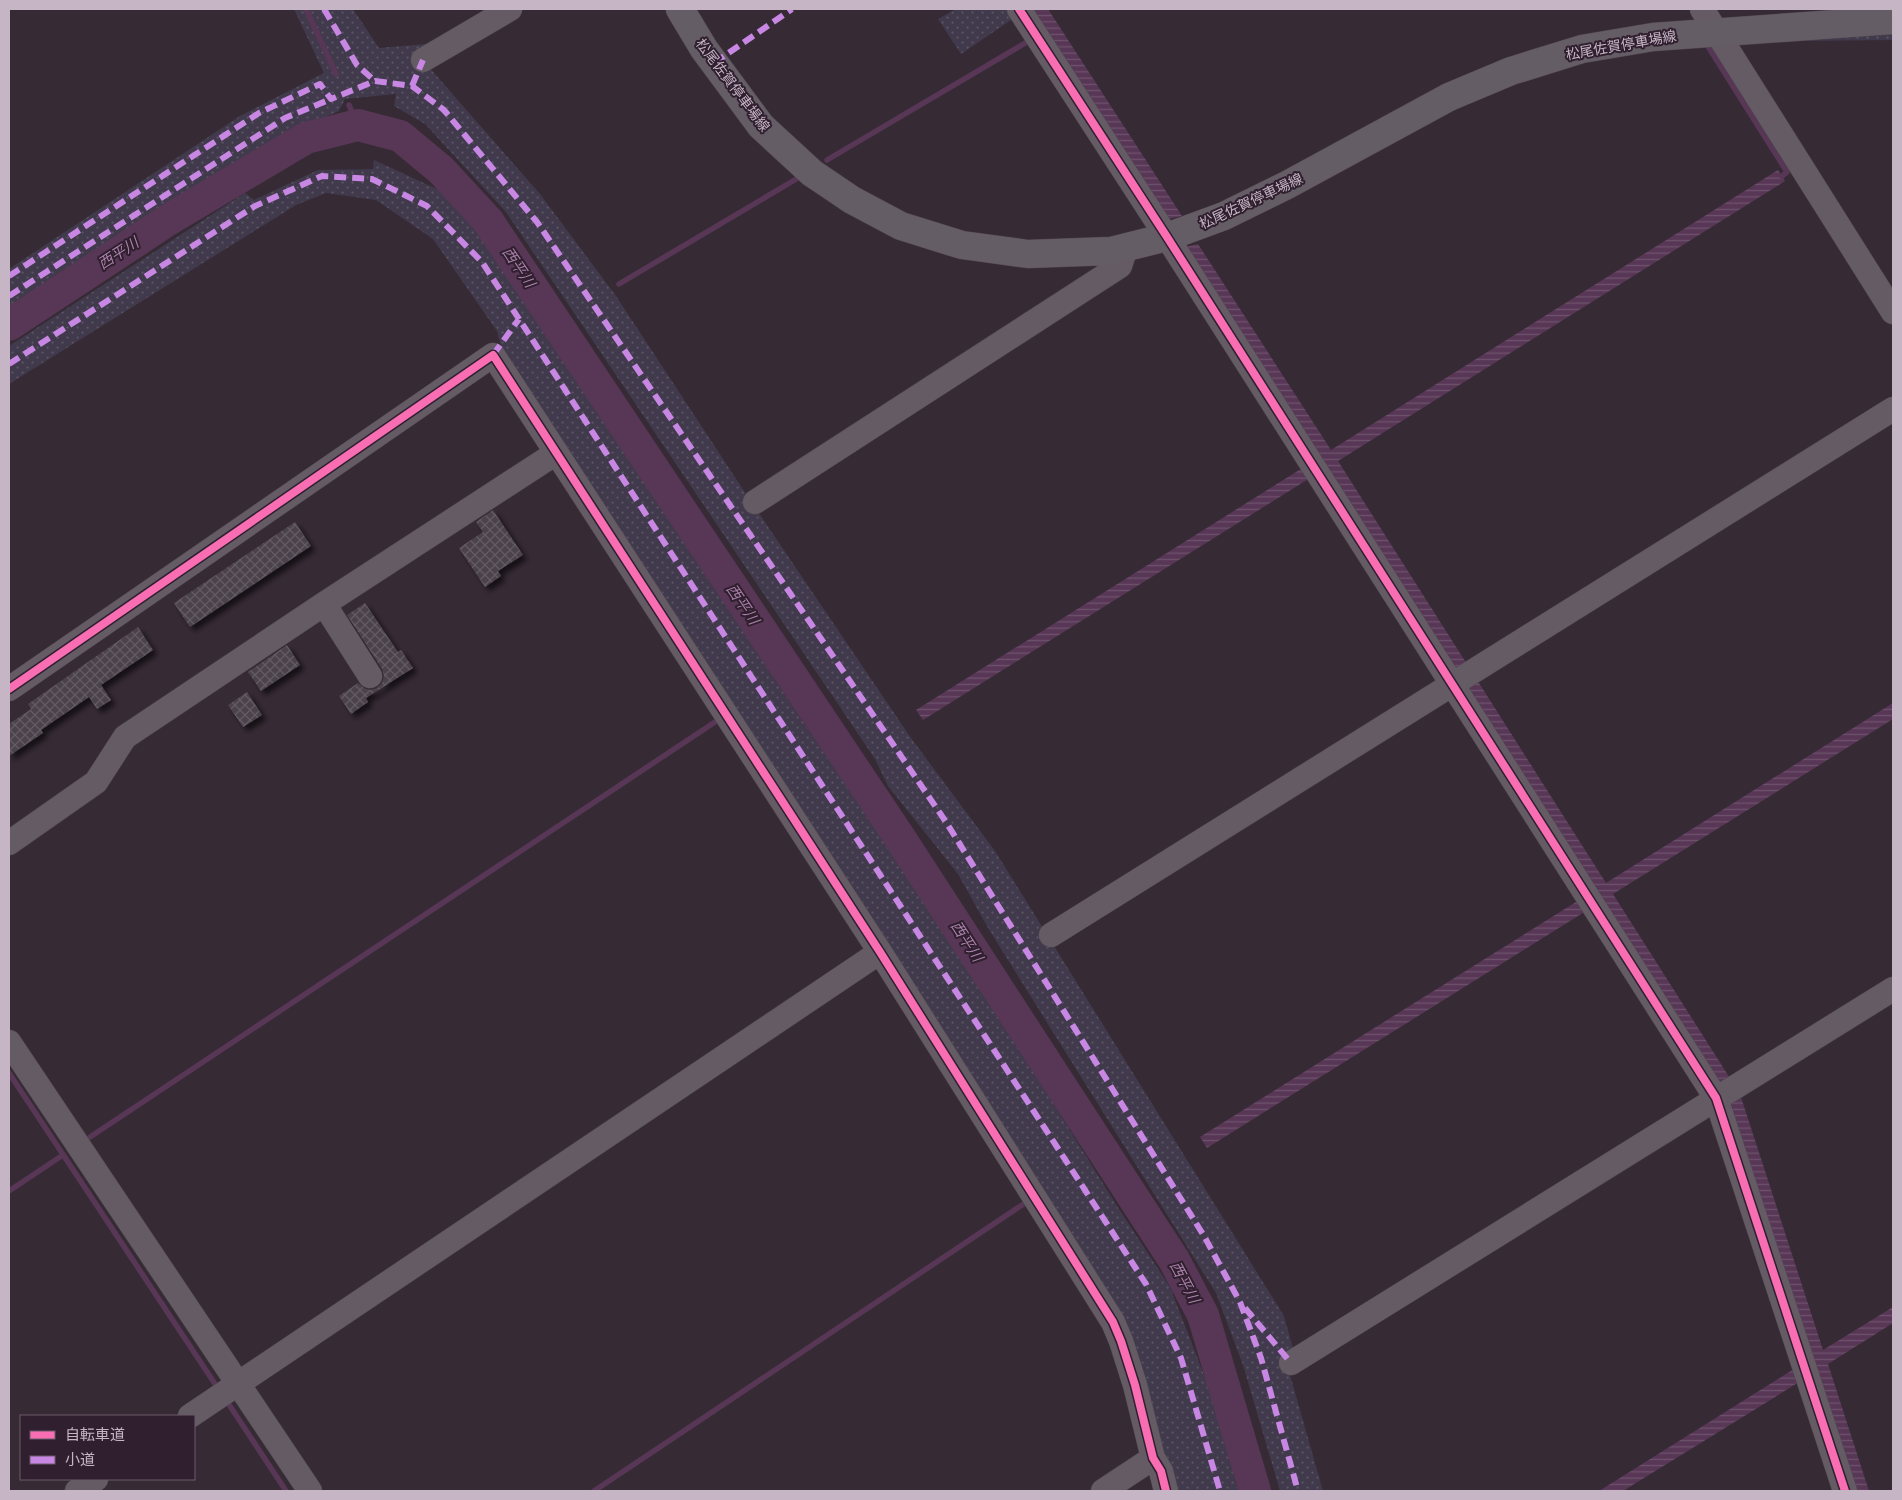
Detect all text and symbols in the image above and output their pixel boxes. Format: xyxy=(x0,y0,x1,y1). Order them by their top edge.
street label: 松尾佐賀停車場線 xyxy=(1564,26,1678,64)
street label: 松尾佐賀停車場線 xyxy=(692,35,774,135)
street label: 松尾佐賀停車場線 xyxy=(1196,169,1306,233)
water label: 西平川 xyxy=(94,232,144,273)
water label: 西平川 xyxy=(499,243,541,293)
water label: 西平川 xyxy=(723,580,765,630)
water label: 西平川 xyxy=(947,917,988,967)
water label: 西平川 xyxy=(1166,1258,1205,1308)
legend xyxy=(20,1415,195,1480)
text: 自転車道 xyxy=(65,1425,125,1444)
text: 小道 xyxy=(65,1450,95,1469)

